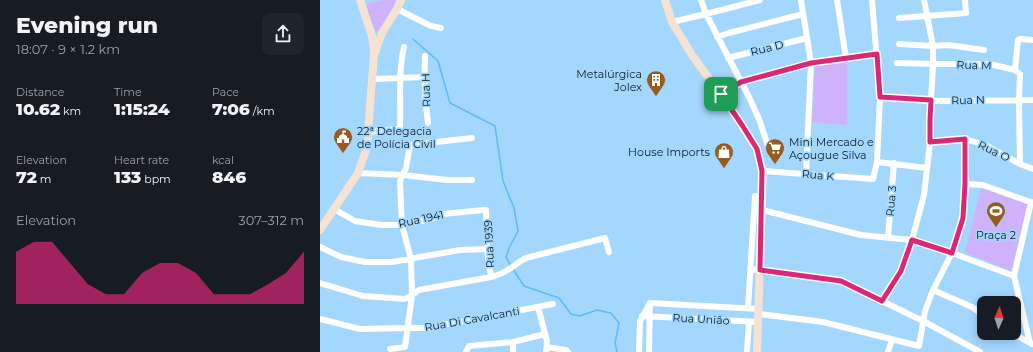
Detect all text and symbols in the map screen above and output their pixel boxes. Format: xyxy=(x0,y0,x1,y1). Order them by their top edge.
text: Evening run xyxy=(16,12,158,39)
button: share xyxy=(262,13,304,55)
street label: Rua D xyxy=(749,37,785,59)
text: 18:07 · 9 × 1.2 km xyxy=(16,41,120,57)
street label: Rua M xyxy=(956,57,992,73)
place label: Metalúrgica Jolex xyxy=(576,67,642,94)
building icon: Metalúrgica Jolex xyxy=(645,69,667,97)
street label: Rua H xyxy=(418,73,434,107)
pin xyxy=(704,77,738,111)
icon: arrive xyxy=(710,83,732,105)
text: Distance xyxy=(16,85,64,99)
text: Time xyxy=(114,85,142,99)
text: Pace xyxy=(212,85,239,99)
street label: Rua N xyxy=(951,93,985,107)
text: 10.62 xyxy=(16,99,60,119)
text: 1:15:24 xyxy=(114,99,170,119)
text: 7:06 xyxy=(212,99,250,119)
text: km xyxy=(60,104,81,118)
text: /km xyxy=(250,104,275,118)
place label: 22ª Delegacia de Polícia Civil xyxy=(357,124,436,151)
public building icon: 22ª Delegacia de Polícia Civil xyxy=(332,126,354,154)
place label: Mini Mercado e Açougue Silva xyxy=(789,135,874,162)
supermarket icon: Mini Mercado e Açougue Silva xyxy=(764,137,786,165)
street label: Rua O xyxy=(976,137,1012,165)
shop icon: House Imports xyxy=(713,141,735,169)
place label: House Imports xyxy=(628,145,711,159)
text: Elevation xyxy=(16,153,67,167)
text: Heart rate xyxy=(114,153,169,167)
text: kcal xyxy=(212,153,234,167)
text: 72 xyxy=(16,167,37,187)
text: 133 xyxy=(114,167,141,187)
text: 846 xyxy=(212,167,246,187)
street label: Rua K xyxy=(801,167,835,183)
text: m xyxy=(37,172,52,186)
text: bpm xyxy=(141,172,171,186)
street label: Rua 3 xyxy=(883,185,899,217)
sports icon: Praça 2 xyxy=(985,200,1007,228)
street label: Rua 1941 xyxy=(397,207,445,231)
text: Elevation xyxy=(16,212,76,228)
text: 307–312 m xyxy=(238,212,304,228)
street label: Rua 1939 xyxy=(481,219,497,268)
place label: Praça 2 xyxy=(976,228,1016,242)
north arrow xyxy=(977,296,1021,340)
map controls xyxy=(977,296,1021,340)
street label: Rua Di Cavalcanti xyxy=(423,304,521,334)
street label: Rua União xyxy=(672,311,730,327)

